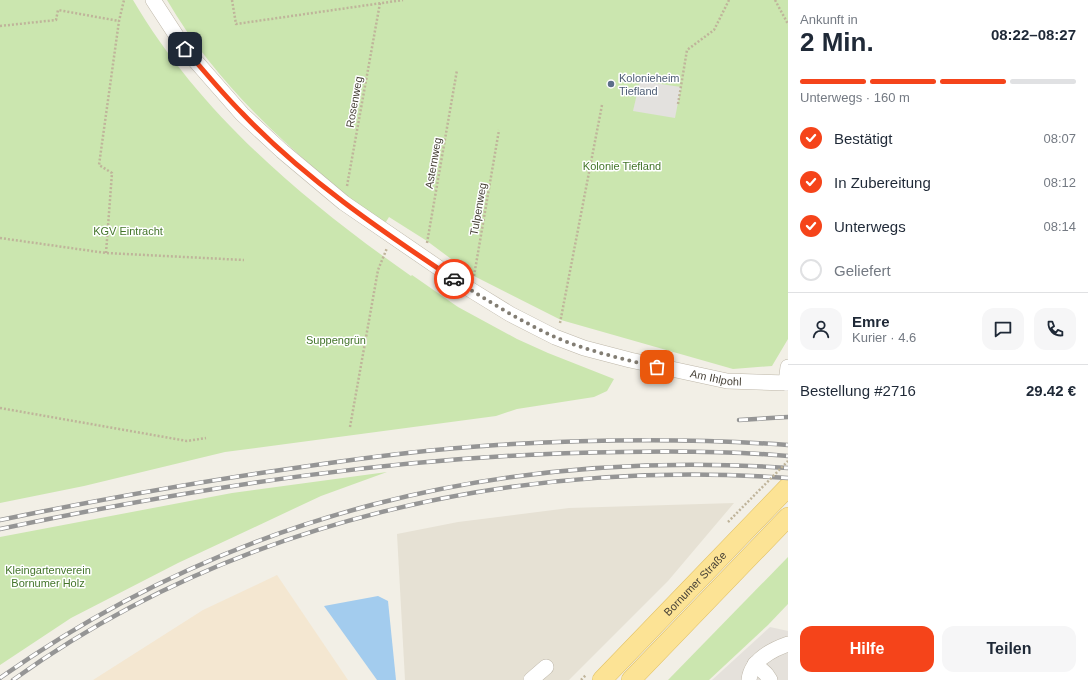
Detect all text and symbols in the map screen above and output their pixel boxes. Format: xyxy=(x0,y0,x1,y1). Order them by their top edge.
text: Ankunft in xyxy=(800,12,858,27)
text: 08:22–08:27 xyxy=(991,26,1076,43)
text: 2 Min. xyxy=(800,27,874,57)
pin xyxy=(168,32,202,66)
icon: home xyxy=(174,38,196,60)
place label: Kolonieheim Tiefland xyxy=(619,72,680,97)
street label: Rosenweg xyxy=(344,75,364,129)
marker: Kolonieheim Tiefland xyxy=(606,79,616,89)
text: Unterwegs · 160 m xyxy=(800,90,910,105)
icon: check xyxy=(800,127,822,149)
text: Bestätigt xyxy=(834,130,892,147)
text: 08:07 xyxy=(1043,131,1076,146)
street label: Asternweg xyxy=(423,136,443,190)
park label: Kolonie Tiefland xyxy=(583,160,661,172)
icon: check xyxy=(800,171,822,193)
text: In Zubereitung xyxy=(834,174,931,191)
text: 08:12 xyxy=(1043,175,1076,190)
street label: Tulpenweg xyxy=(467,182,489,236)
icon: check xyxy=(800,215,822,237)
text: Unterwegs xyxy=(834,218,906,235)
text: 08:14 xyxy=(1043,219,1076,234)
park label: KGV Eintracht xyxy=(93,225,163,237)
courier xyxy=(434,259,474,299)
text: Geliefert xyxy=(834,262,891,279)
icon: car xyxy=(443,268,465,290)
button: person xyxy=(800,308,842,350)
button: chat xyxy=(982,308,1024,350)
button: phone xyxy=(1034,308,1076,350)
text: Emre xyxy=(852,313,890,330)
text: Kurier · 4.6 xyxy=(852,330,916,345)
park label: Suppengrün xyxy=(306,334,366,346)
pin xyxy=(640,350,674,384)
icon: bag xyxy=(646,356,668,378)
street label: Am Ihlpohl xyxy=(689,367,742,387)
text: Bestellung #2716 xyxy=(800,382,916,399)
text: 29.42 € xyxy=(1026,382,1076,399)
street label: Bornumer Straße xyxy=(661,549,729,618)
park label: Kleingartenverein Bornumer Holz xyxy=(5,564,91,589)
button: Hilfe xyxy=(800,626,934,672)
button: Teilen xyxy=(942,626,1076,672)

